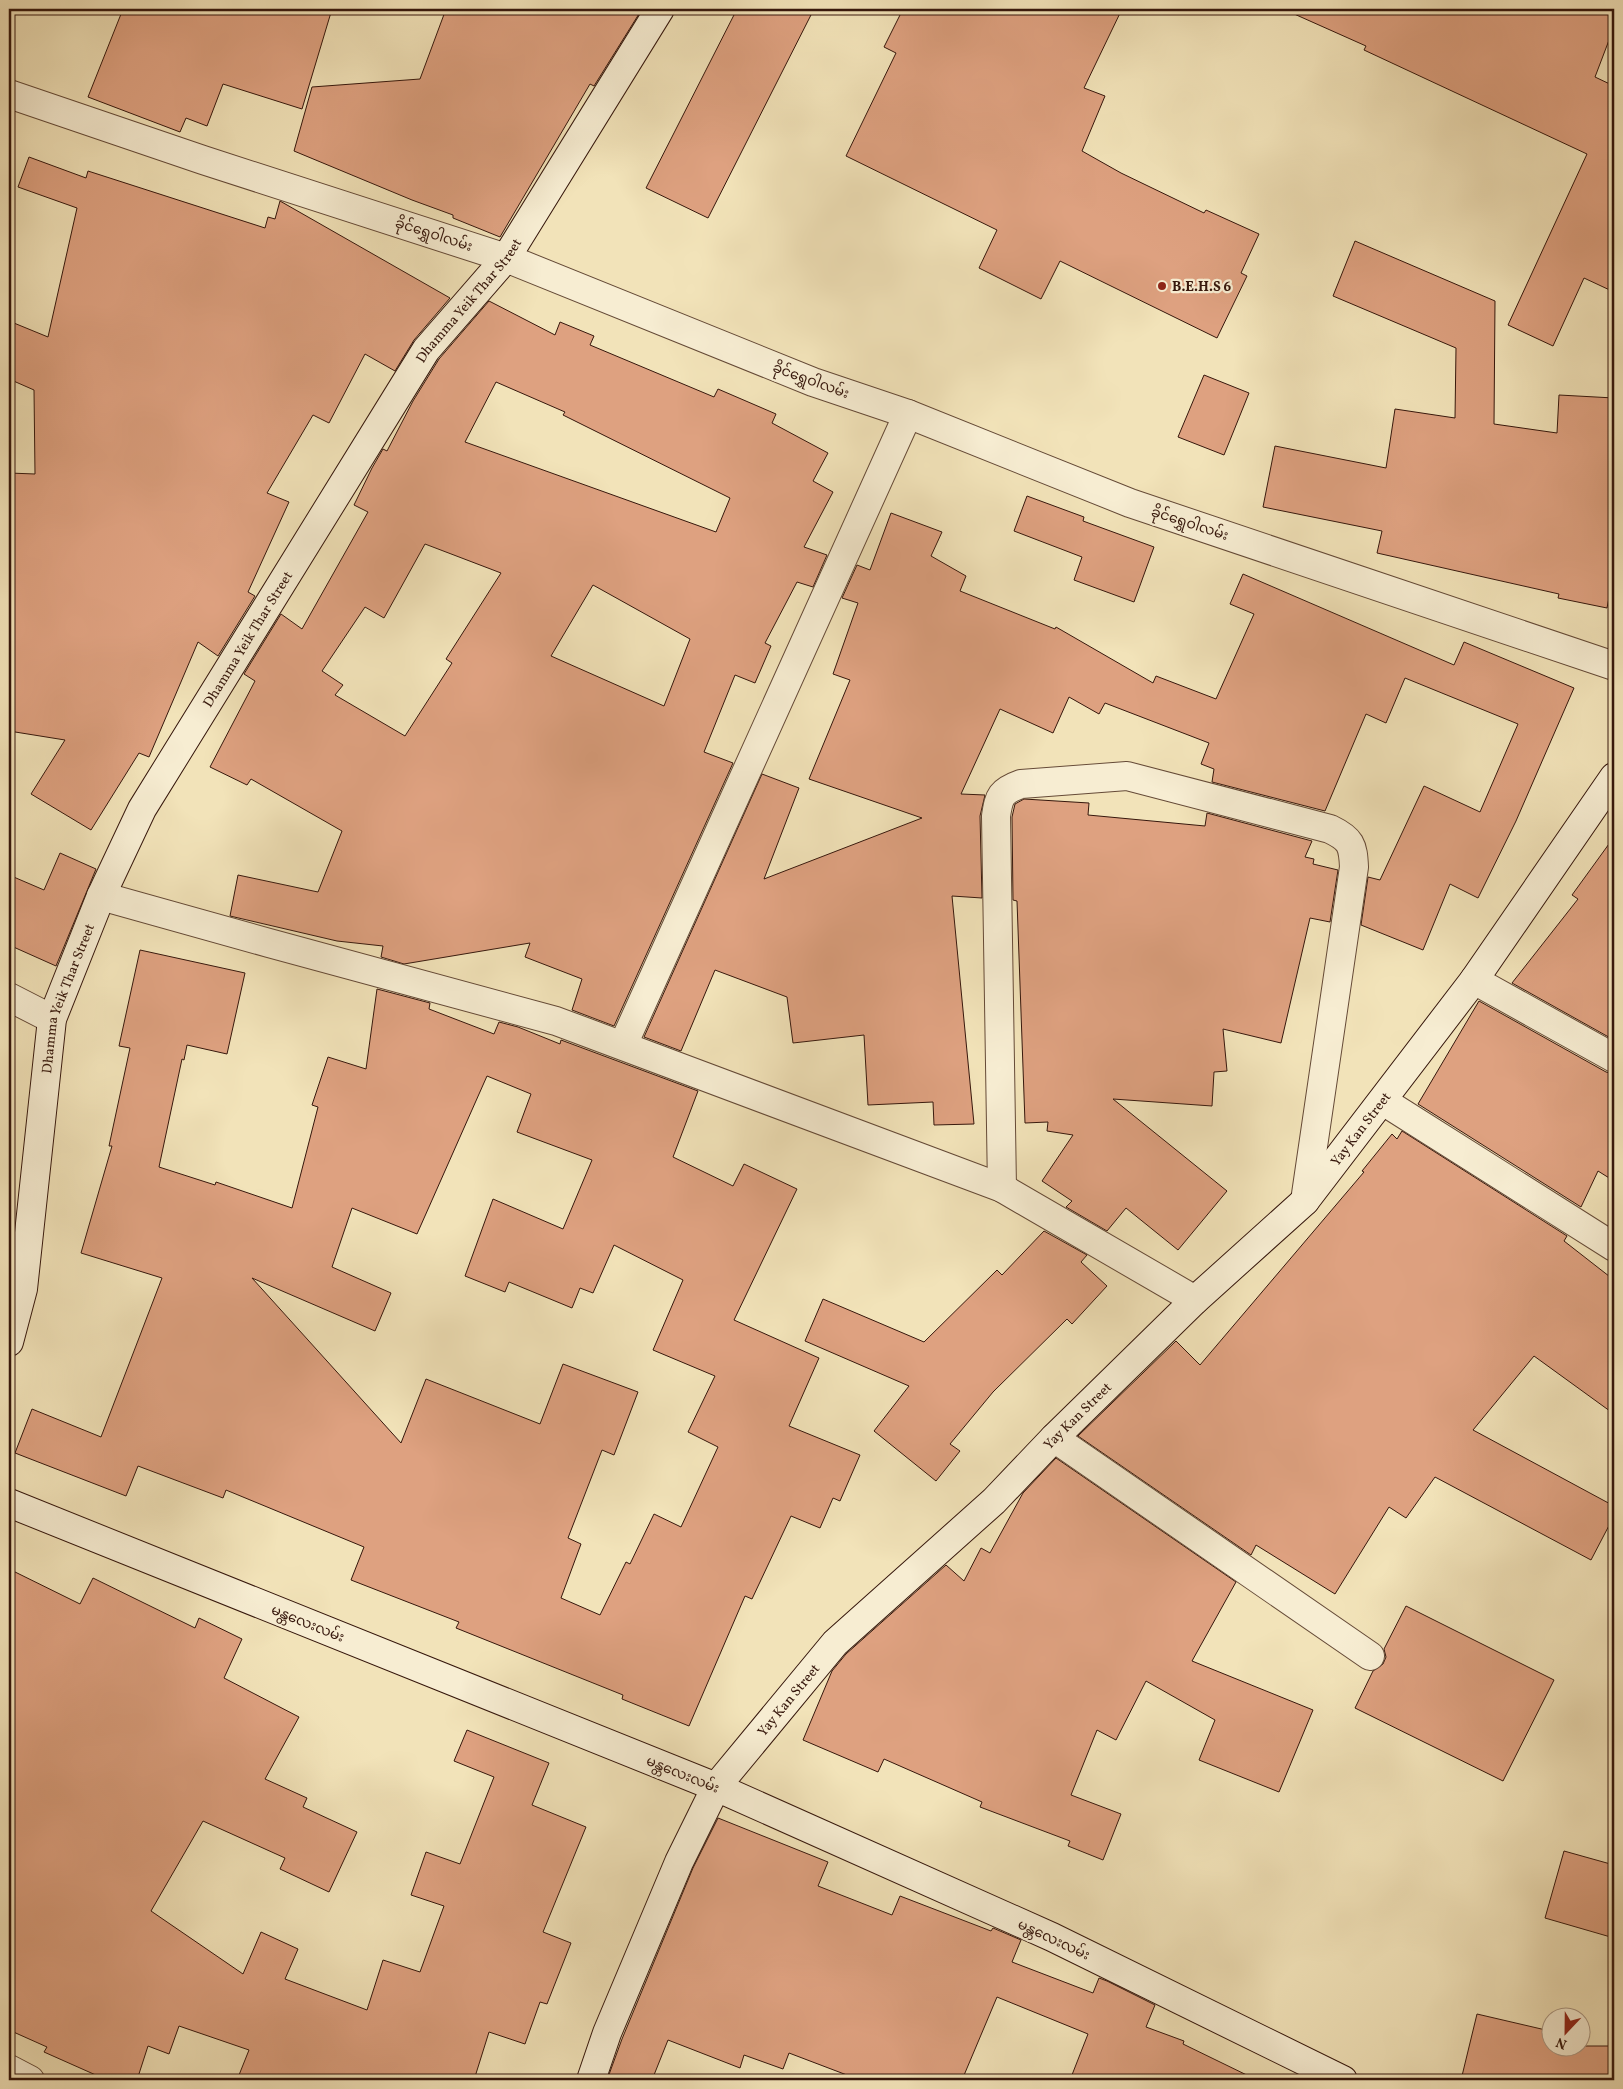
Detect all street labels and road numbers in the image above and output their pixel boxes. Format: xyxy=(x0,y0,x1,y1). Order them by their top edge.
street label: ခိုင်ရွှေဝါလမ်း xyxy=(392,212,475,258)
street label: Dhamma Yeik Thar Street xyxy=(412,235,527,367)
street label: ခိုင်ရွှေဝါလမ်း xyxy=(769,357,852,405)
street label: ခိုင်ရွှေဝါလမ်း xyxy=(1148,501,1231,547)
street label: Dhamma Yeik Thar Street xyxy=(199,568,298,711)
street label: Dhamma Yeik Thar Street xyxy=(38,921,100,1075)
street label: Yay Kan Street xyxy=(1327,1089,1396,1171)
street label: Yay Kan Street xyxy=(1040,1379,1117,1454)
street label: မန္တလေးလမ်း xyxy=(268,1599,348,1649)
street label: Yay Kan Street xyxy=(754,1660,825,1741)
street label: မန္တလေးလမ်း xyxy=(643,1750,723,1800)
street label: မန္တလေးလမ်း xyxy=(1014,1914,1093,1966)

